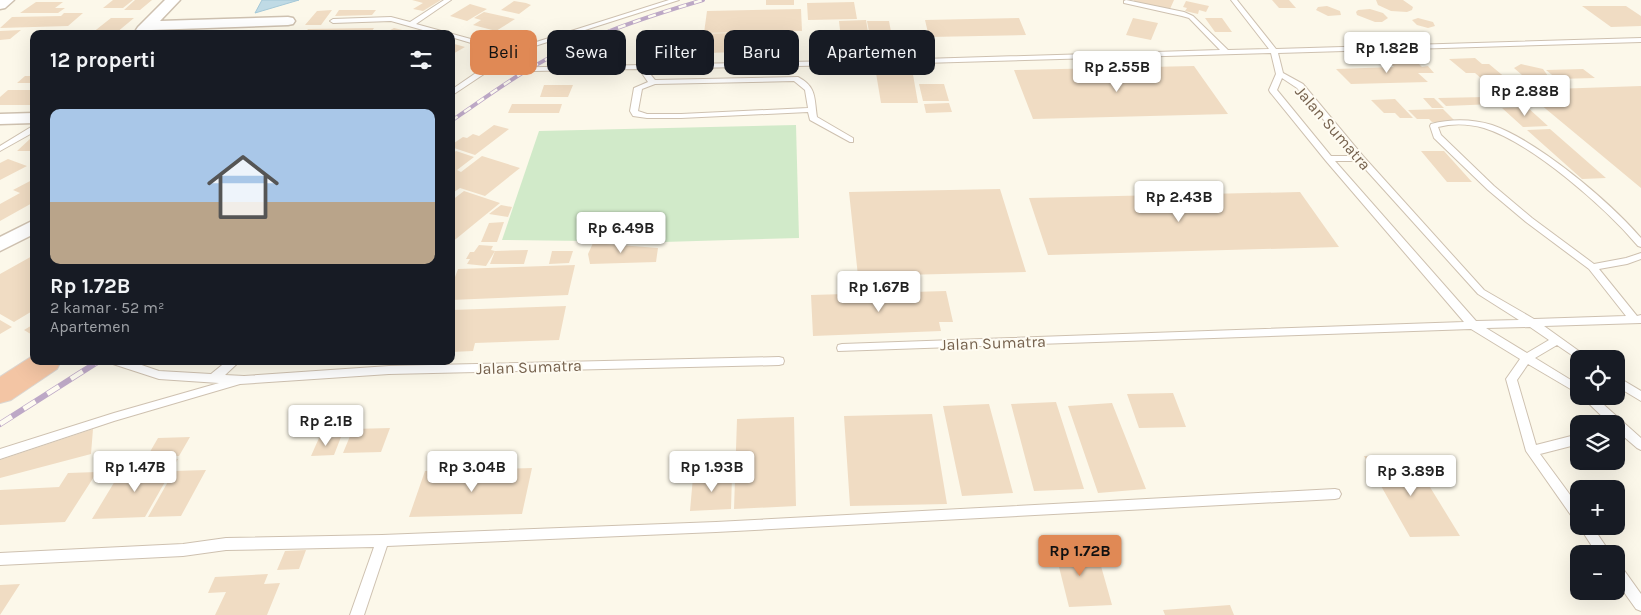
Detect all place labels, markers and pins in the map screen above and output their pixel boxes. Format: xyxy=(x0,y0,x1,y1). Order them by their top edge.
pin: Rp 1.82B xyxy=(1335,32,1439,74)
pin: Rp 2.55B xyxy=(1065,51,1169,93)
pin: Rp 2.88B xyxy=(1473,74,1577,117)
pin: Rp 2.43B xyxy=(1127,180,1231,223)
pin: Rp 6.49B xyxy=(569,212,673,254)
pin: Rp 1.67B xyxy=(827,270,931,313)
pin: Rp 2.1B xyxy=(280,404,372,447)
pin: Rp 1.47B xyxy=(83,450,187,493)
pin: Rp 3.04B xyxy=(420,450,524,493)
pin: Rp 1.93B xyxy=(660,450,764,493)
pin: Rp 3.89B xyxy=(1359,454,1463,497)
pin: Rp 1.72B xyxy=(1028,534,1132,577)

